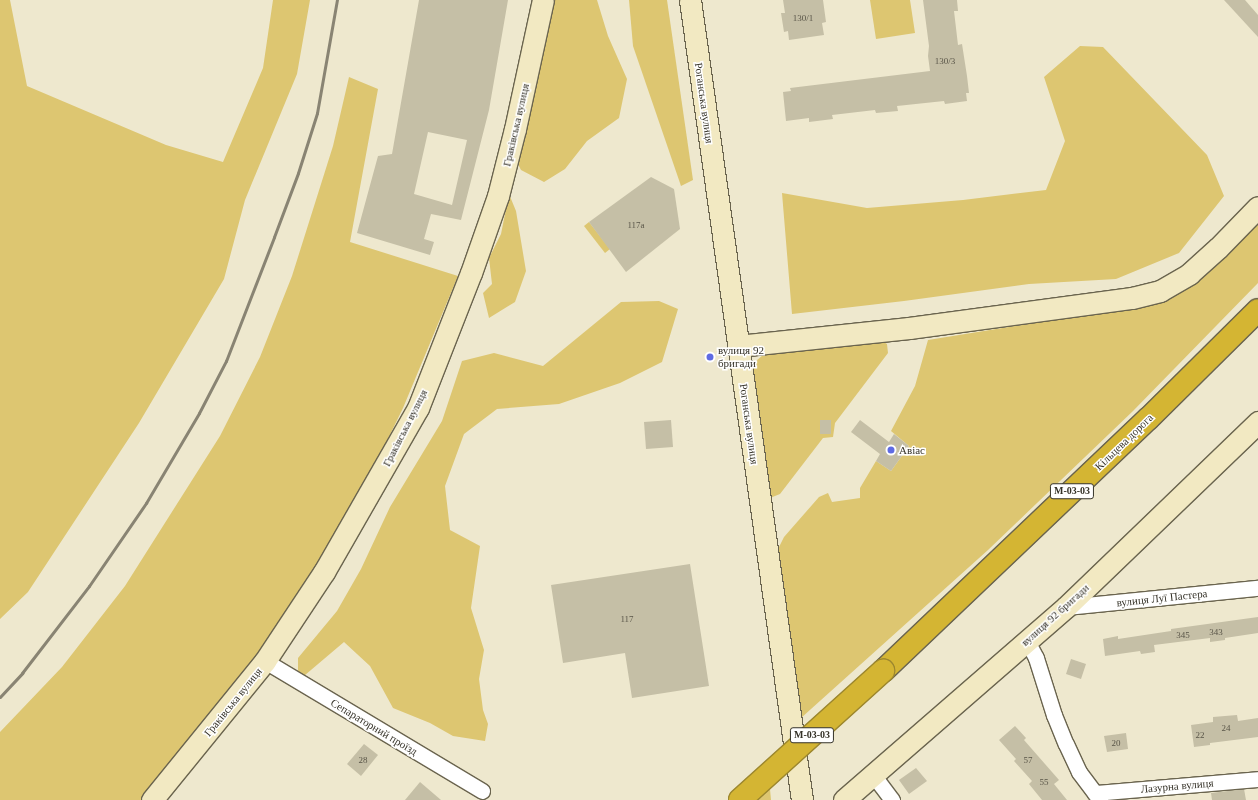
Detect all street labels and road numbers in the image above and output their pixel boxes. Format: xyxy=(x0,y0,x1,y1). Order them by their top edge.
street label: Роганська вулиця xyxy=(692,62,716,144)
street label: Граківська вулиця xyxy=(500,82,532,168)
street label: Роганська вулиця xyxy=(737,383,761,465)
street label: Граківська вулиця xyxy=(380,387,430,469)
street label: Кільцева дорога xyxy=(1092,411,1156,473)
road number: М-03-03 xyxy=(1049,483,1095,499)
street label: вулиця 92 бригади xyxy=(1018,581,1092,649)
street label: вулиця Луї Пастера xyxy=(1116,587,1208,609)
street label: Граківська вулиця xyxy=(201,665,265,739)
street label: Сепараторний проїзд xyxy=(328,696,420,758)
road number: М-03-03 xyxy=(789,727,835,743)
street label: Лазурна вулиця xyxy=(1140,776,1214,796)

